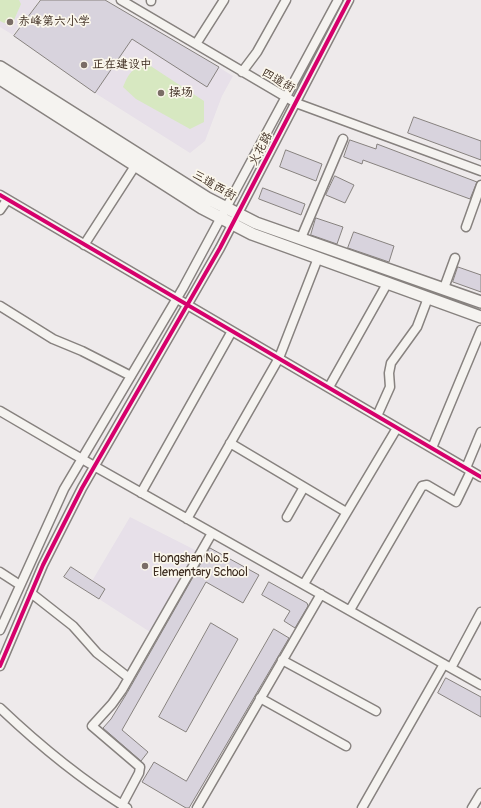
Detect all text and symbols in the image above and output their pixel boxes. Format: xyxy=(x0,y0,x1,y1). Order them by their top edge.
place label: 赤峰第六小学 xyxy=(18,15,90,29)
marker: 赤峰第六小学 xyxy=(5,17,15,27)
place label: 正在建设中 xyxy=(92,58,152,72)
marker: 正在建设中 xyxy=(79,60,89,70)
street label: 四道街 xyxy=(259,66,297,96)
place label: 操场 xyxy=(169,86,193,100)
marker: 操场 xyxy=(156,88,166,98)
street label: 火花路 xyxy=(246,130,276,168)
street label: 三道西街 xyxy=(190,168,238,204)
place label: Hongshan No.5 Elementary School xyxy=(153,552,248,580)
marker: Hongshan No.5 Elementary School xyxy=(140,561,150,571)

